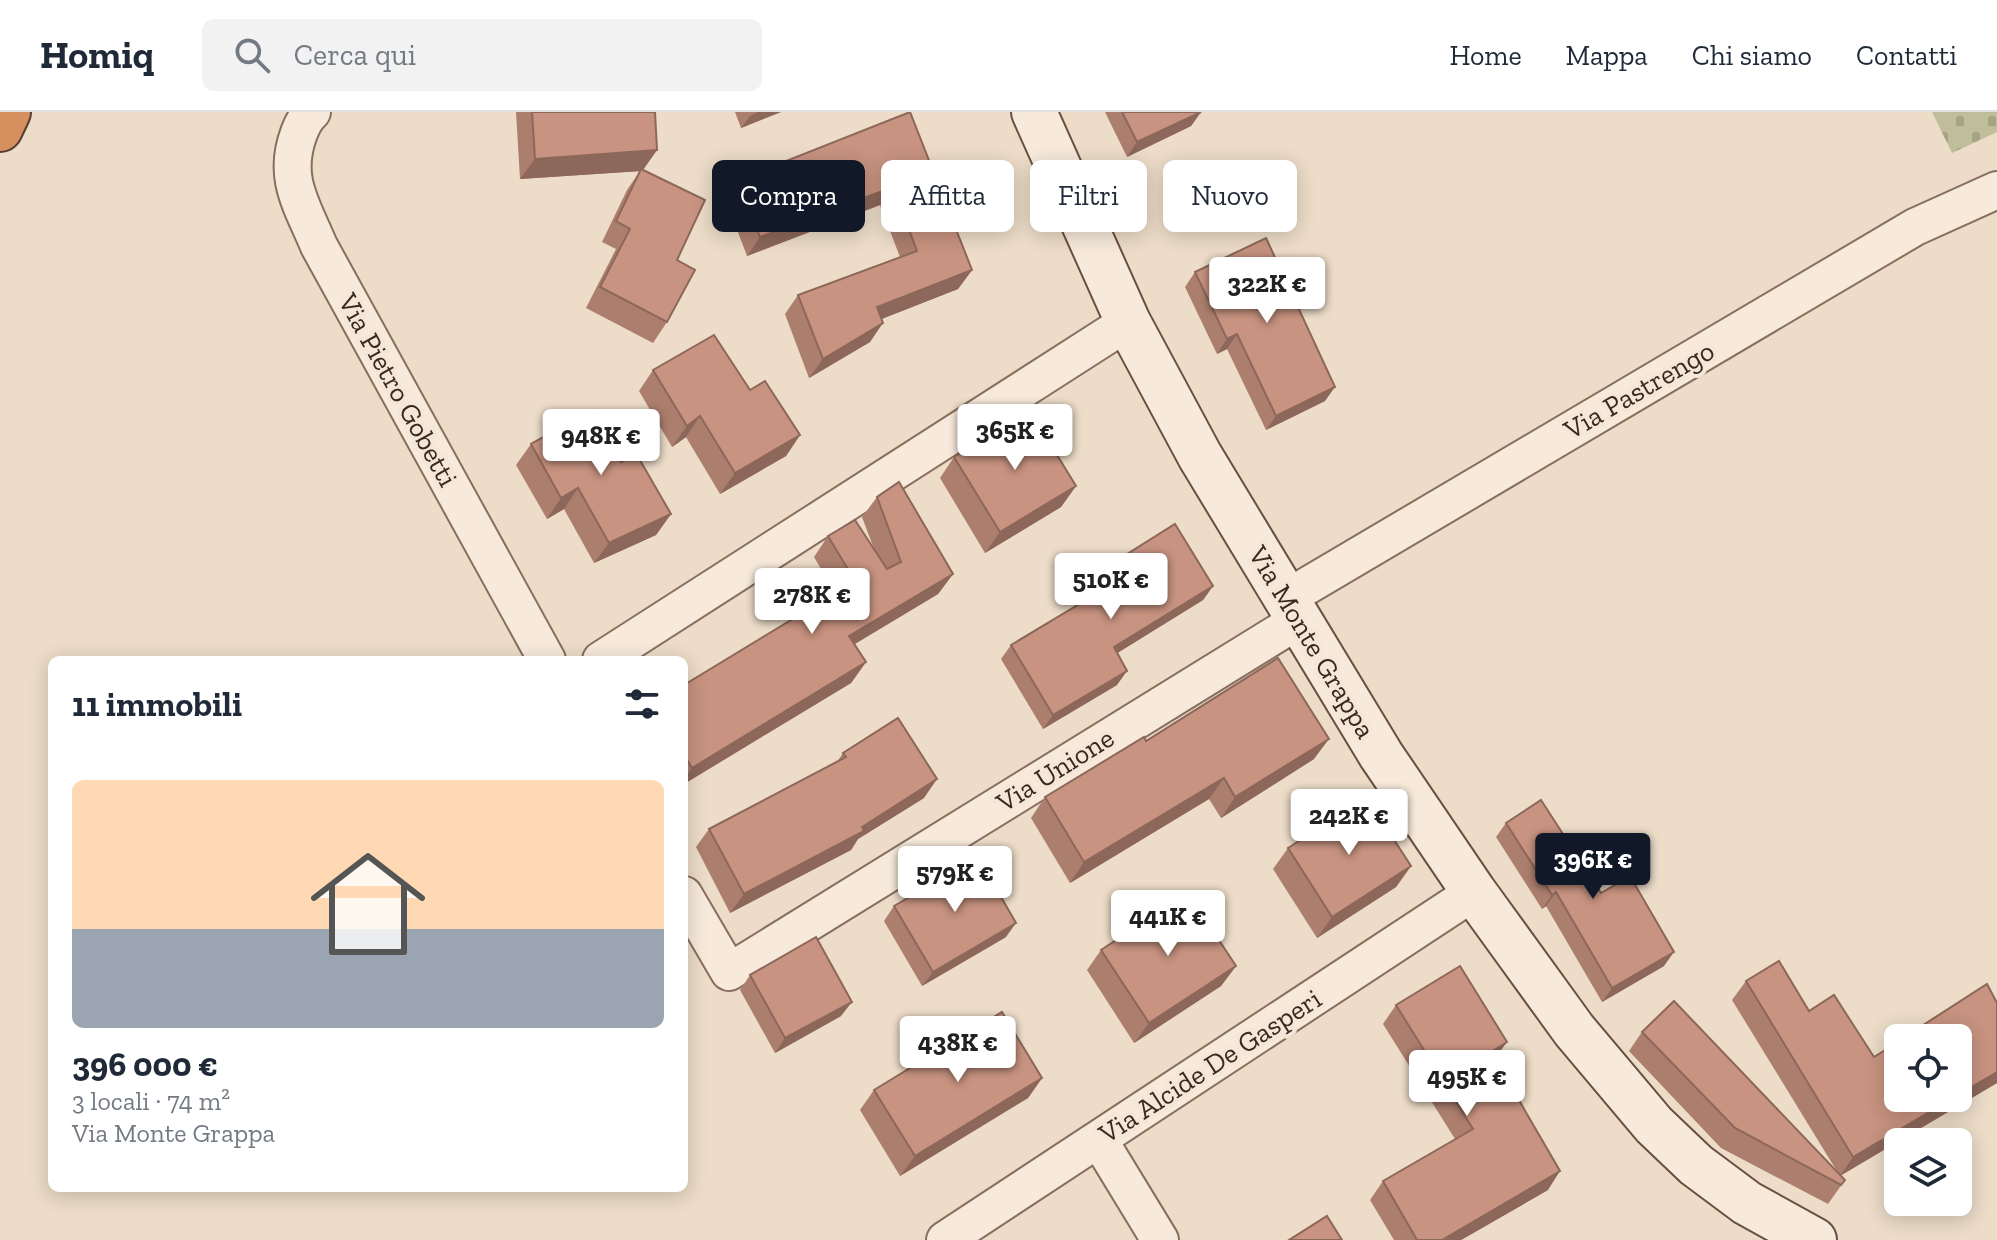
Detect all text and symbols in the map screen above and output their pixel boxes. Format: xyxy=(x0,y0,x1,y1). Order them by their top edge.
search box xyxy=(202,19,762,91)
text: Homiq xyxy=(40,32,154,78)
icon: search xyxy=(230,33,274,77)
text: Cerca qui xyxy=(294,37,416,73)
text: Home xyxy=(1449,39,1522,72)
text: Mappa xyxy=(1566,39,1648,72)
text: Chi siamo xyxy=(1692,39,1812,72)
text: Contatti xyxy=(1856,39,1957,72)
chip: Compra xyxy=(712,160,865,232)
chip: Affitta xyxy=(881,160,1014,232)
chip: Filtri xyxy=(1030,160,1147,232)
chip: Nuovo xyxy=(1163,160,1297,232)
pin: 322K € xyxy=(1202,257,1332,325)
text: 322K € xyxy=(1227,267,1307,299)
street label: Via Pietro Gobetti xyxy=(331,287,465,492)
street label: Via Pastrengo xyxy=(1557,334,1720,447)
pin: 365K € xyxy=(950,404,1080,472)
pin: 948K € xyxy=(536,409,666,477)
text: 365K € xyxy=(975,414,1055,446)
text: 948K € xyxy=(561,419,641,451)
street label: Via Monte Grappa xyxy=(1241,539,1383,745)
pin: 510K € xyxy=(1046,553,1176,621)
text: 510K € xyxy=(1073,563,1149,595)
pin: 278K € xyxy=(747,568,877,636)
text: 278K € xyxy=(773,578,851,610)
icon: filters xyxy=(620,682,664,726)
text: 11 immobili xyxy=(72,684,242,725)
street label: Via Unione xyxy=(989,721,1120,820)
pin: 242K € xyxy=(1284,789,1414,857)
text: 242K € xyxy=(1309,799,1389,831)
icon: home xyxy=(296,832,440,976)
pin: 396K € xyxy=(1528,833,1658,901)
text: 396K € xyxy=(1553,843,1633,875)
pin: 579K € xyxy=(890,846,1020,914)
text: 579K € xyxy=(916,856,994,888)
pin: 441K € xyxy=(1103,890,1233,958)
text: 441K € xyxy=(1129,900,1207,932)
street label: Via Alcide De Gasperi xyxy=(1092,982,1327,1151)
pin: 438K € xyxy=(893,1016,1023,1084)
map controls xyxy=(1884,1024,1972,1216)
button: locate xyxy=(1884,1024,1972,1112)
text: 438K € xyxy=(918,1026,998,1058)
text: 396 000 € xyxy=(72,1044,218,1085)
pin: 495K € xyxy=(1402,1050,1532,1118)
text: 495K € xyxy=(1427,1060,1507,1092)
text: 3 locali · 74 m² xyxy=(72,1085,230,1117)
text: Via Monte Grappa xyxy=(72,1117,275,1149)
button: layers xyxy=(1884,1128,1972,1216)

